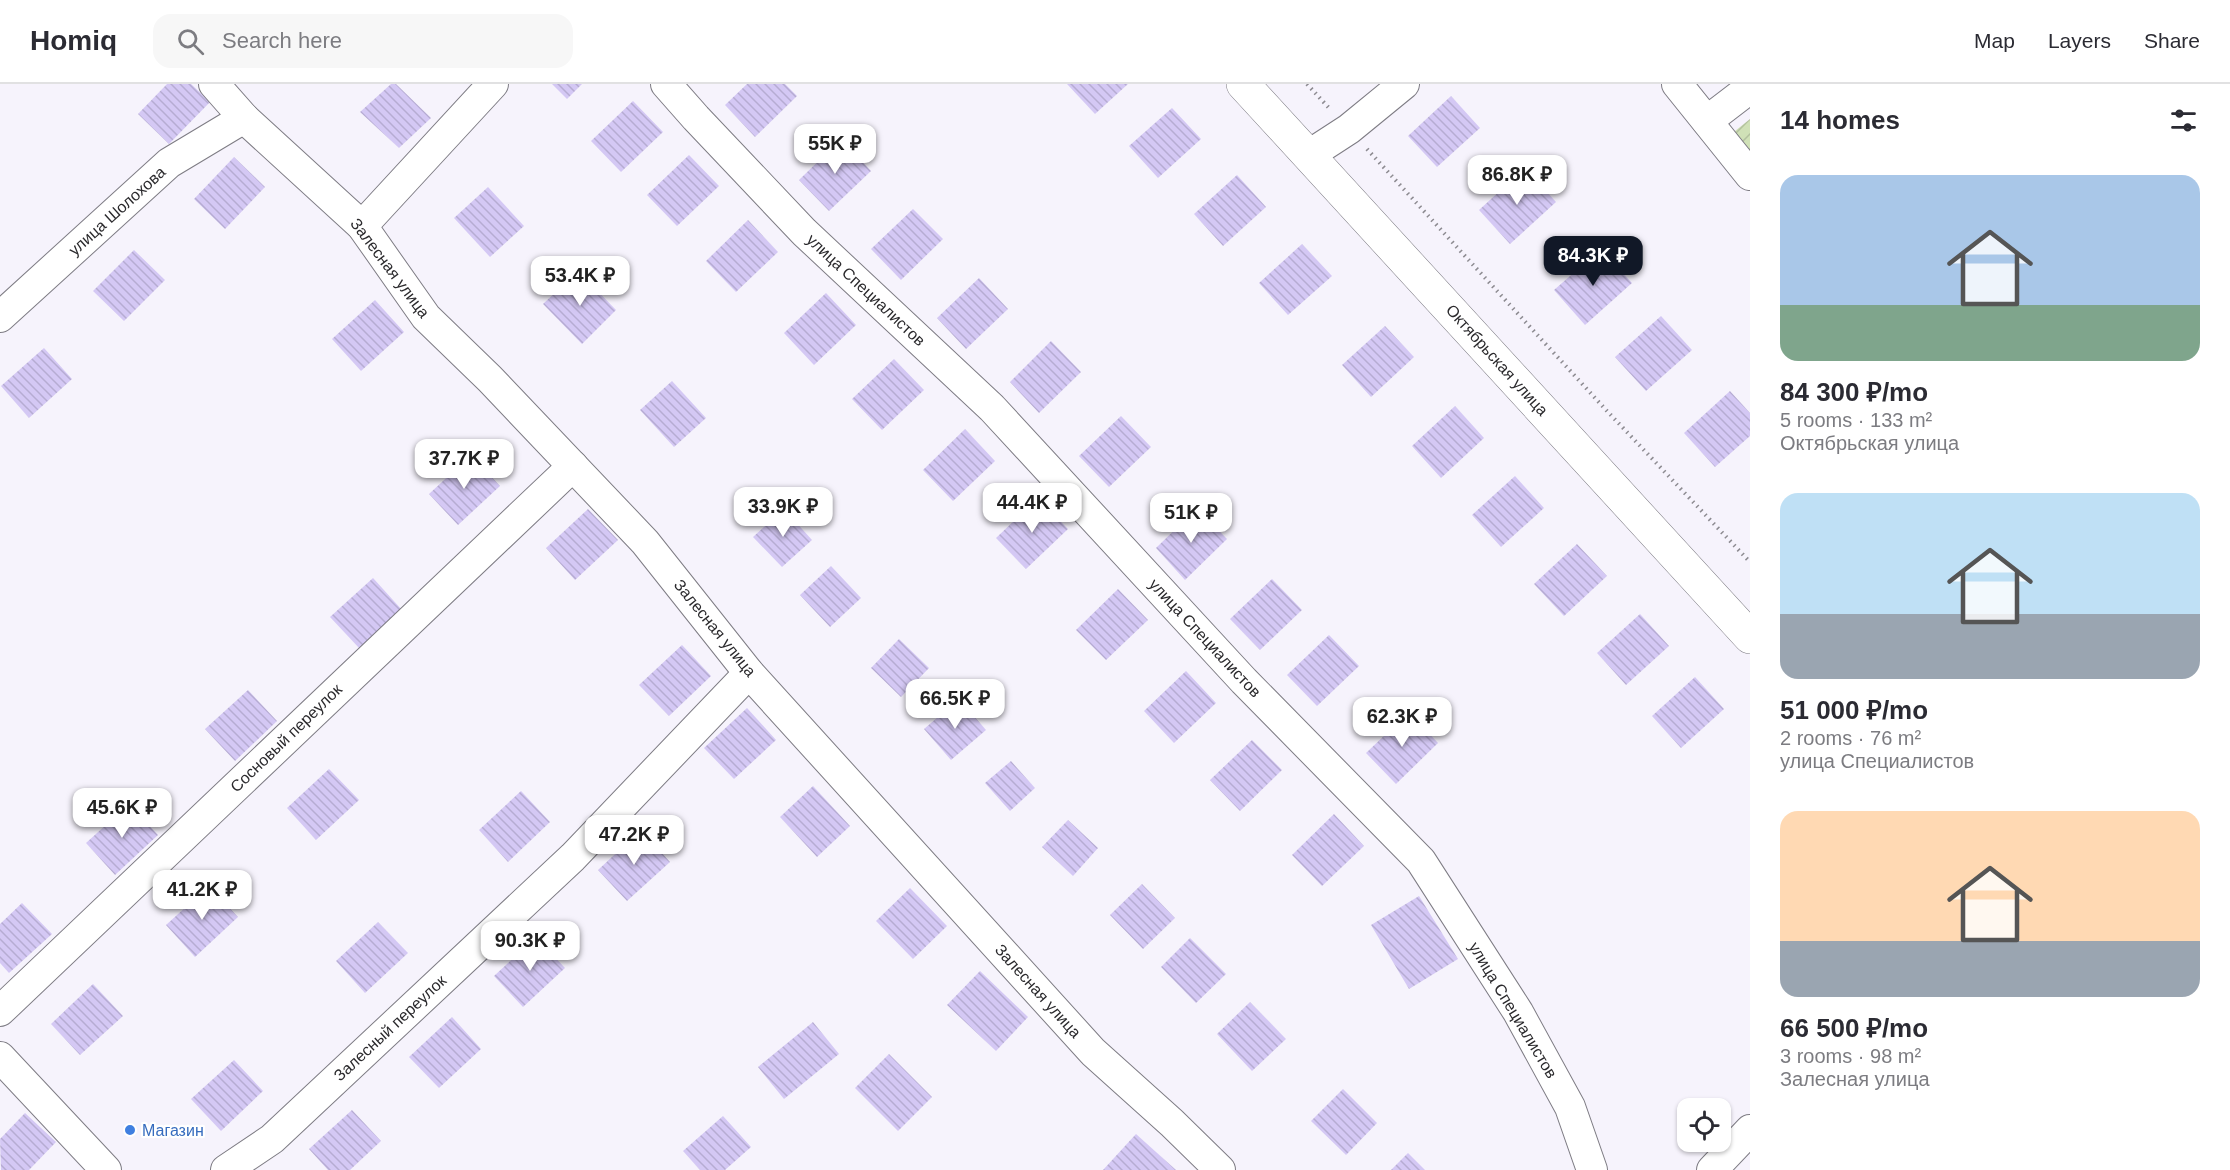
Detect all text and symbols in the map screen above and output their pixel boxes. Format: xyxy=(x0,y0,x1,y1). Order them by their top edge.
search box xyxy=(153,14,573,68)
text: Homiq xyxy=(30,25,117,56)
icon: search xyxy=(174,25,207,58)
text: Search here xyxy=(222,28,342,53)
text: Map xyxy=(1974,29,2015,52)
text: Layers xyxy=(2048,29,2111,52)
text: Share xyxy=(2144,29,2200,52)
icon: filters xyxy=(2167,104,2200,137)
text: 14 homes xyxy=(1780,105,1900,135)
pin: 55K ₽ xyxy=(793,124,877,175)
text: 55K ₽ xyxy=(808,132,862,154)
pin: 86.8K ₽ xyxy=(1462,155,1572,206)
street label: улица Шолохова xyxy=(65,163,169,259)
text: 86.8K ₽ xyxy=(1482,163,1552,185)
icon: home xyxy=(1936,214,2044,322)
street label: Залесная улица xyxy=(347,215,433,321)
street label: улица Специалистов xyxy=(803,231,929,349)
pin: 84.3K ₽ xyxy=(1538,236,1648,287)
text: 84.3K ₽ xyxy=(1558,244,1628,266)
pin: 53.4K ₽ xyxy=(525,256,635,307)
text: 53.4K ₽ xyxy=(545,264,615,286)
street label: Октябрьская улица xyxy=(1443,301,1551,419)
text: 84 300 ₽/mo xyxy=(1780,377,1928,407)
text: 5 rooms · 133 m² xyxy=(1780,409,1932,431)
text: Октябрьская улица xyxy=(1780,432,1959,454)
pin: 37.7K ₽ xyxy=(409,439,519,490)
text: 37.7K ₽ xyxy=(429,447,499,469)
pin: 44.4K ₽ xyxy=(977,483,1087,534)
pin: 33.9K ₽ xyxy=(728,487,838,538)
text: 44.4K ₽ xyxy=(997,491,1067,513)
pin: 51K ₽ xyxy=(1149,493,1233,544)
text: 33.9K ₽ xyxy=(748,495,818,517)
text: 51K ₽ xyxy=(1164,501,1218,523)
icon: home xyxy=(1936,532,2044,640)
street label: улица Специалистов xyxy=(1146,575,1264,701)
street label: Залесная улица xyxy=(671,576,759,680)
pin: 66.5K ₽ xyxy=(900,679,1010,730)
street label: Сосновый переулок xyxy=(227,680,346,795)
text: 66.5K ₽ xyxy=(920,687,990,709)
text: 51 000 ₽/mo xyxy=(1780,695,1928,725)
pin: 62.3K ₽ xyxy=(1347,697,1457,748)
text: 62.3K ₽ xyxy=(1367,705,1437,727)
text: 2 rooms · 76 m² xyxy=(1780,727,1921,749)
text: улица Специалистов xyxy=(1780,750,1974,772)
pin: 45.6K ₽ xyxy=(67,788,177,839)
text: 45.6K ₽ xyxy=(87,796,157,818)
pin: 47.2K ₽ xyxy=(579,815,689,866)
text: 47.2K ₽ xyxy=(599,823,669,845)
icon: home xyxy=(1936,850,2044,958)
pin: 41.2K ₽ xyxy=(147,870,257,921)
text: 41.2K ₽ xyxy=(167,878,237,900)
pin: 90.3K ₽ xyxy=(475,921,585,972)
text: 90.3K ₽ xyxy=(495,929,565,951)
street label: улица Специалистов xyxy=(1466,939,1560,1081)
street label: Залесная улица xyxy=(992,941,1084,1041)
street label: Залесный переулок xyxy=(331,971,450,1084)
text: 66 500 ₽/mo xyxy=(1780,1013,1928,1043)
text: 3 rooms · 98 m² xyxy=(1780,1045,1921,1067)
text: Залесная улица xyxy=(1780,1068,1930,1090)
map controls xyxy=(1677,1098,1731,1152)
button: locate xyxy=(1677,1098,1731,1152)
place label: Магазин xyxy=(142,1122,204,1139)
marker: Магазин xyxy=(123,1123,137,1137)

